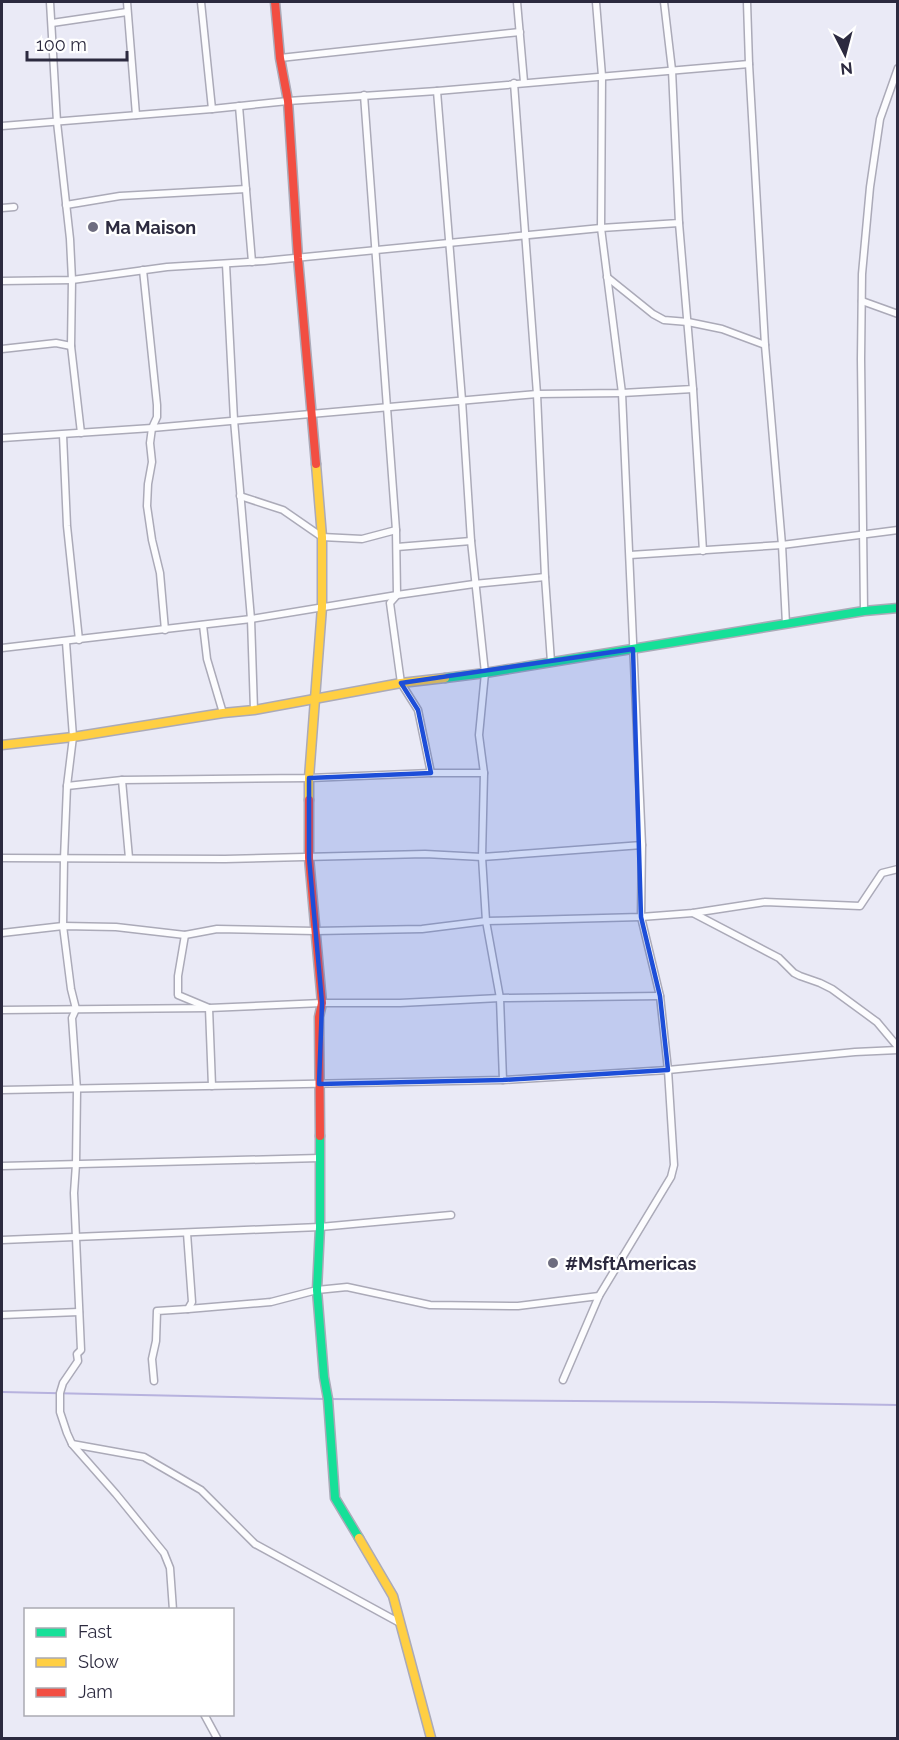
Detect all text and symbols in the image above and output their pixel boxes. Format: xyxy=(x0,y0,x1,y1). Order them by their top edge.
scale bar xyxy=(27,24,128,62)
north arrow xyxy=(815,24,875,84)
text: 100 m xyxy=(36,34,87,55)
text: N xyxy=(839,58,854,79)
place label: Ma Maison xyxy=(105,217,196,238)
marker: Ma Maison xyxy=(86,220,100,234)
place label: #MsftAmericas xyxy=(565,1253,697,1274)
marker: #MsftAmericas xyxy=(546,1256,560,1270)
legend xyxy=(24,1608,234,1716)
text: Fast xyxy=(78,1621,112,1642)
text: Slow xyxy=(78,1651,119,1672)
text: Jam xyxy=(78,1681,113,1702)

